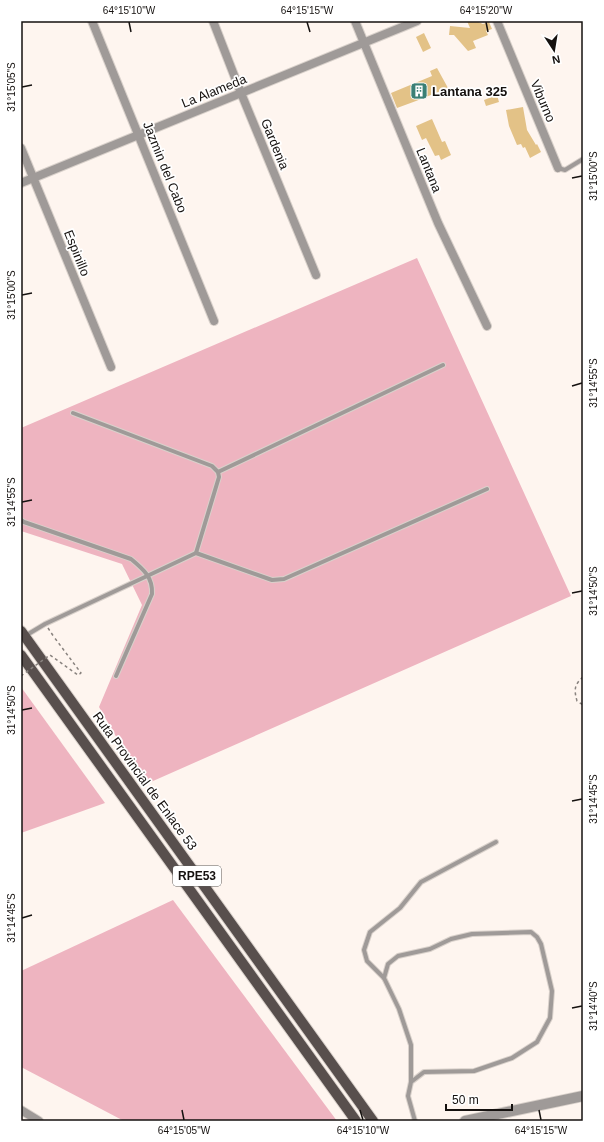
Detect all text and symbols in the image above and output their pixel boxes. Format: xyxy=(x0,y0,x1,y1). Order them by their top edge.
text: 64°15'10"W xyxy=(103,5,156,16)
text: 64°15'15"W xyxy=(281,5,334,16)
text: 64°15'20"W xyxy=(460,5,513,16)
north arrow xyxy=(534,30,574,70)
text: N xyxy=(551,53,561,66)
text: 31°15'05"S xyxy=(6,62,17,112)
street label: La Alameda xyxy=(179,71,249,111)
street label: Viburno xyxy=(527,78,559,124)
building icon: Lantana 325 xyxy=(409,81,429,101)
place label: Lantana 325 xyxy=(432,84,507,99)
street label: Gardenia xyxy=(258,116,292,172)
street label: Jazmin del Cabo xyxy=(140,119,190,215)
street label: Lantana xyxy=(413,145,445,195)
text: 31°15'00"S xyxy=(588,151,599,201)
street label: Espinillo xyxy=(61,228,93,278)
text: 31°15'00"S xyxy=(6,270,17,320)
text: 31°14'55"S xyxy=(588,358,599,408)
text: 31°14'55"S xyxy=(6,477,17,527)
text: 31°14'50"S xyxy=(588,566,599,616)
text: 31°14'50"S xyxy=(6,685,17,735)
street label: Ruta Provincial de Enlace 53 xyxy=(90,709,200,853)
text: 31°14'45"S xyxy=(588,774,599,824)
road number: RPE53 xyxy=(173,866,221,886)
text: 31°14'45"S xyxy=(6,893,17,943)
text: 31°14'40"S xyxy=(588,981,599,1031)
scale bar xyxy=(446,1086,512,1112)
text: 50 m xyxy=(452,1093,479,1107)
text: 64°15'05"W xyxy=(158,1125,211,1136)
text: 64°15'10"W xyxy=(337,1125,390,1136)
text: 64°15'15"W xyxy=(515,1125,568,1136)

